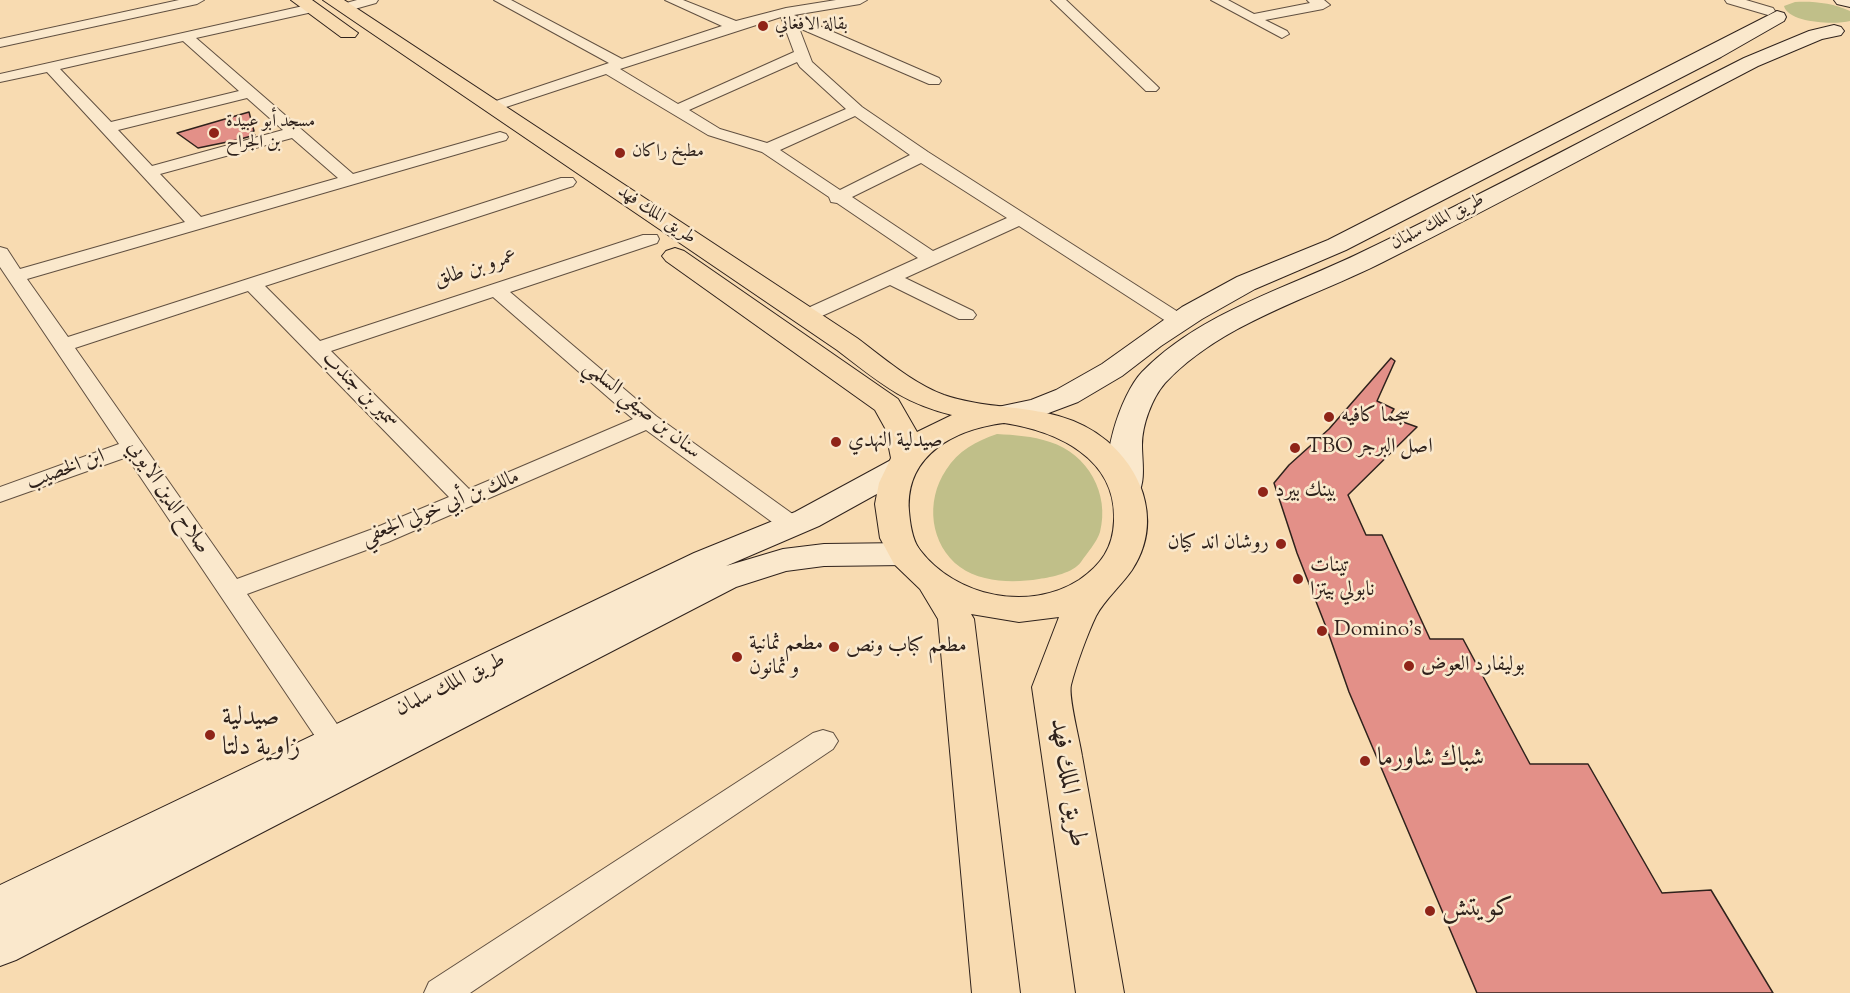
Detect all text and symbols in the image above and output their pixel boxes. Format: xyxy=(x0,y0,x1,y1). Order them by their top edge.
place label: بقالة الافغاني xyxy=(775,15,848,37)
marker: بقالة الافغاني xyxy=(756,19,770,33)
place label: مسجد أبو عبيدة بن الجراح xyxy=(226,112,315,154)
marker: مسجد أبو عبيدة بن الجراح xyxy=(207,126,221,140)
place label: مطبخ راكان xyxy=(632,142,704,164)
marker: مطبخ راكان xyxy=(613,146,627,160)
street label: طريق الملك فهد xyxy=(613,182,699,250)
street label: طريق الملك سلمان xyxy=(1388,190,1488,256)
street label: عمرو بن طلق xyxy=(431,245,521,295)
street label: سمير بن جندب xyxy=(315,347,403,435)
street label: سنان بن صيفي السلمي xyxy=(577,356,705,466)
place label: سجما كافيه xyxy=(1341,404,1410,430)
marker: سجما كافيه xyxy=(1322,410,1336,424)
place label: صيدلية النهدي xyxy=(848,429,943,455)
marker: صيدلية النهدي xyxy=(829,435,843,449)
place label: TBO اصل البرجر xyxy=(1307,435,1433,461)
street label: صلاح الدين الايوبي xyxy=(120,437,214,559)
marker: TBO اصل البرجر xyxy=(1288,441,1302,455)
street label: ابن الخصيب xyxy=(23,445,109,497)
street label: مالك بن أبي خولي الجعفي xyxy=(358,466,524,552)
place label: بينك بيرد xyxy=(1275,479,1337,505)
marker: بينك بيرد xyxy=(1256,485,1270,499)
place label: روشان اند كيان xyxy=(1168,531,1269,557)
marker: روشان اند كيان xyxy=(1274,537,1288,551)
place label: تينات نابولي بيتزا xyxy=(1310,554,1374,604)
marker: تينات نابولي بيتزا xyxy=(1291,572,1305,586)
place label: Domino's xyxy=(1334,618,1422,644)
marker: Domino's xyxy=(1315,624,1329,638)
place label: مطعم ثمانية و ثمانون xyxy=(749,632,823,682)
place label: مطعم كباب ونص xyxy=(846,634,967,660)
marker: مطعم كباب ونص xyxy=(827,640,841,654)
street label: طريق الملك سلمان xyxy=(392,649,510,723)
marker: مطعم ثمانية و ثمانون xyxy=(730,650,744,664)
place label: بوليفارد العوض xyxy=(1421,653,1525,679)
marker: بوليفارد العوض xyxy=(1402,659,1416,673)
place label: صيدلية زاوية دلتا xyxy=(222,704,300,766)
street label: طريق الملك فهد xyxy=(1040,716,1092,850)
marker: صيدلية زاوية دلتا xyxy=(203,728,217,742)
place label: شباك شاورما xyxy=(1377,745,1484,777)
marker: شباك شاورما xyxy=(1358,754,1372,768)
place label: كويتش xyxy=(1442,895,1513,927)
marker: كويتش xyxy=(1423,904,1437,918)

